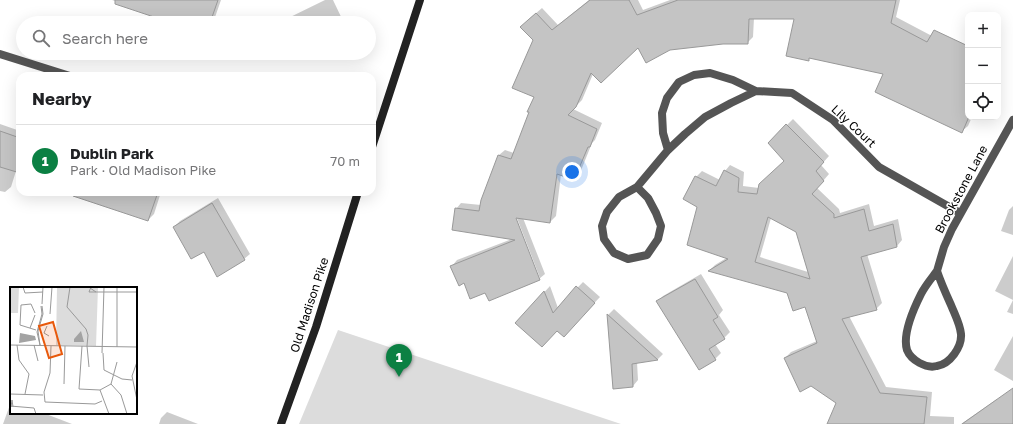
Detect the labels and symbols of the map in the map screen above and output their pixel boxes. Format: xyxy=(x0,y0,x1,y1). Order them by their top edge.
street label: Lily Court xyxy=(829,102,880,151)
street label: Brookstone Lane xyxy=(931,142,991,236)
your location xyxy=(562,162,582,182)
street label: Old Madison Pike xyxy=(287,255,331,354)
inset map xyxy=(10,287,137,414)
pin: 1 xyxy=(386,344,412,377)

